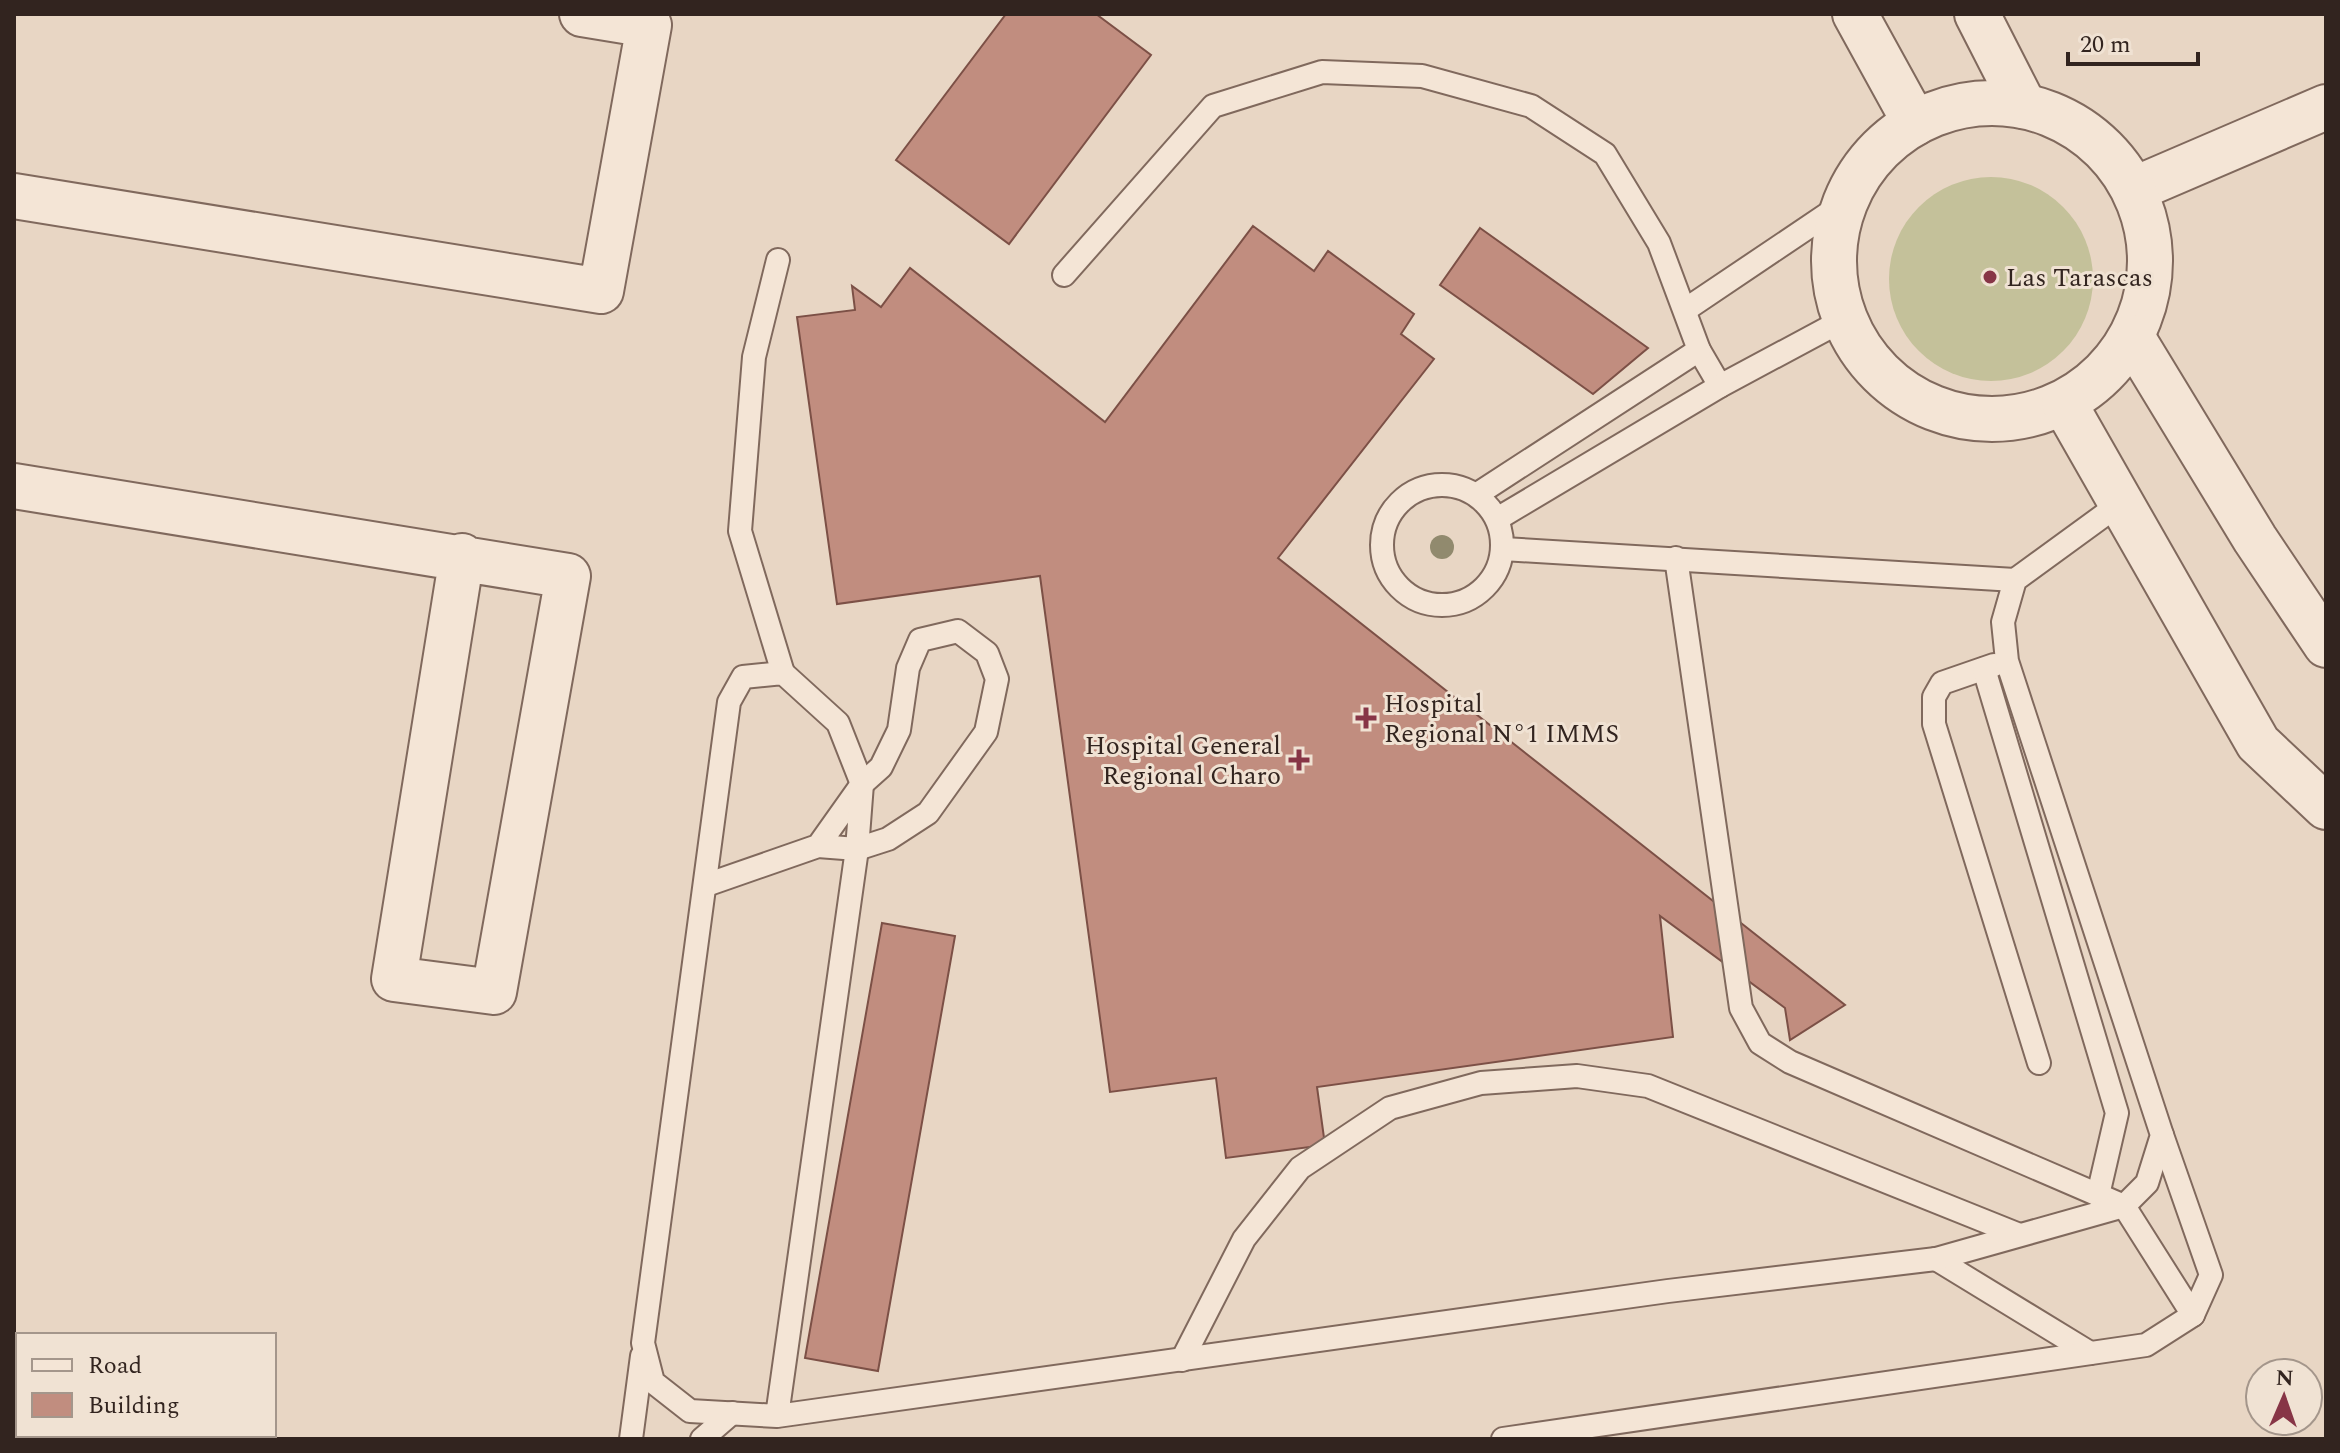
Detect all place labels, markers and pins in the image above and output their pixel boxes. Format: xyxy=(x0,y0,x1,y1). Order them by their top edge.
place label: Las Tarascas xyxy=(2006,258,2153,298)
marker: Las Tarascas xyxy=(1981,268,1999,286)
place label: Hospital Regional N°1 IMMS xyxy=(1384,684,1619,754)
marker: Hospital Regional N°1 IMMS xyxy=(1355,707,1377,729)
place label: Hospital General Regional Charo xyxy=(1085,726,1281,796)
marker: Hospital General Regional Charo xyxy=(1288,749,1310,771)

